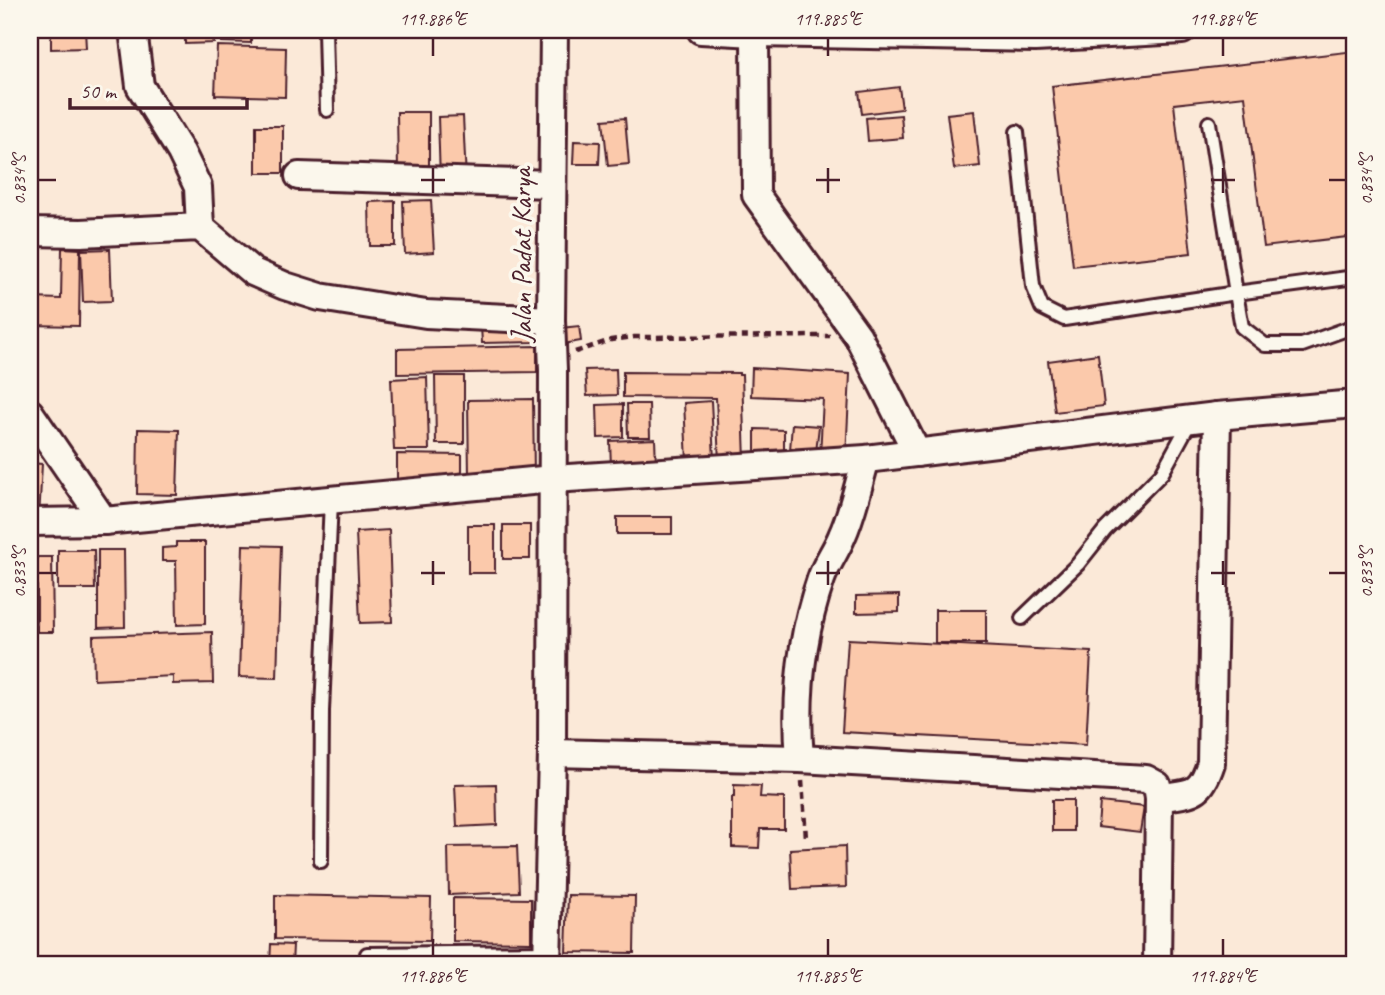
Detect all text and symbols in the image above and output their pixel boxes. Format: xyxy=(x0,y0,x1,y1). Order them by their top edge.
text: 119.886°E xyxy=(400,8,469,30)
text: 119.885°E xyxy=(795,8,864,30)
text: 119.884°E xyxy=(1190,8,1259,30)
scale bar xyxy=(70,66,247,110)
text: 50 m xyxy=(80,78,118,104)
text: 0.834°S xyxy=(8,152,30,205)
text: 0.834°S xyxy=(1355,152,1377,205)
street label: Jalan Padat Karya xyxy=(504,165,539,344)
text: 0.833°S xyxy=(8,545,30,598)
text: 0.833°S xyxy=(1355,545,1377,598)
text: 119.886°E xyxy=(400,965,469,987)
text: 119.885°E xyxy=(795,965,864,987)
text: 119.884°E xyxy=(1190,965,1259,987)

